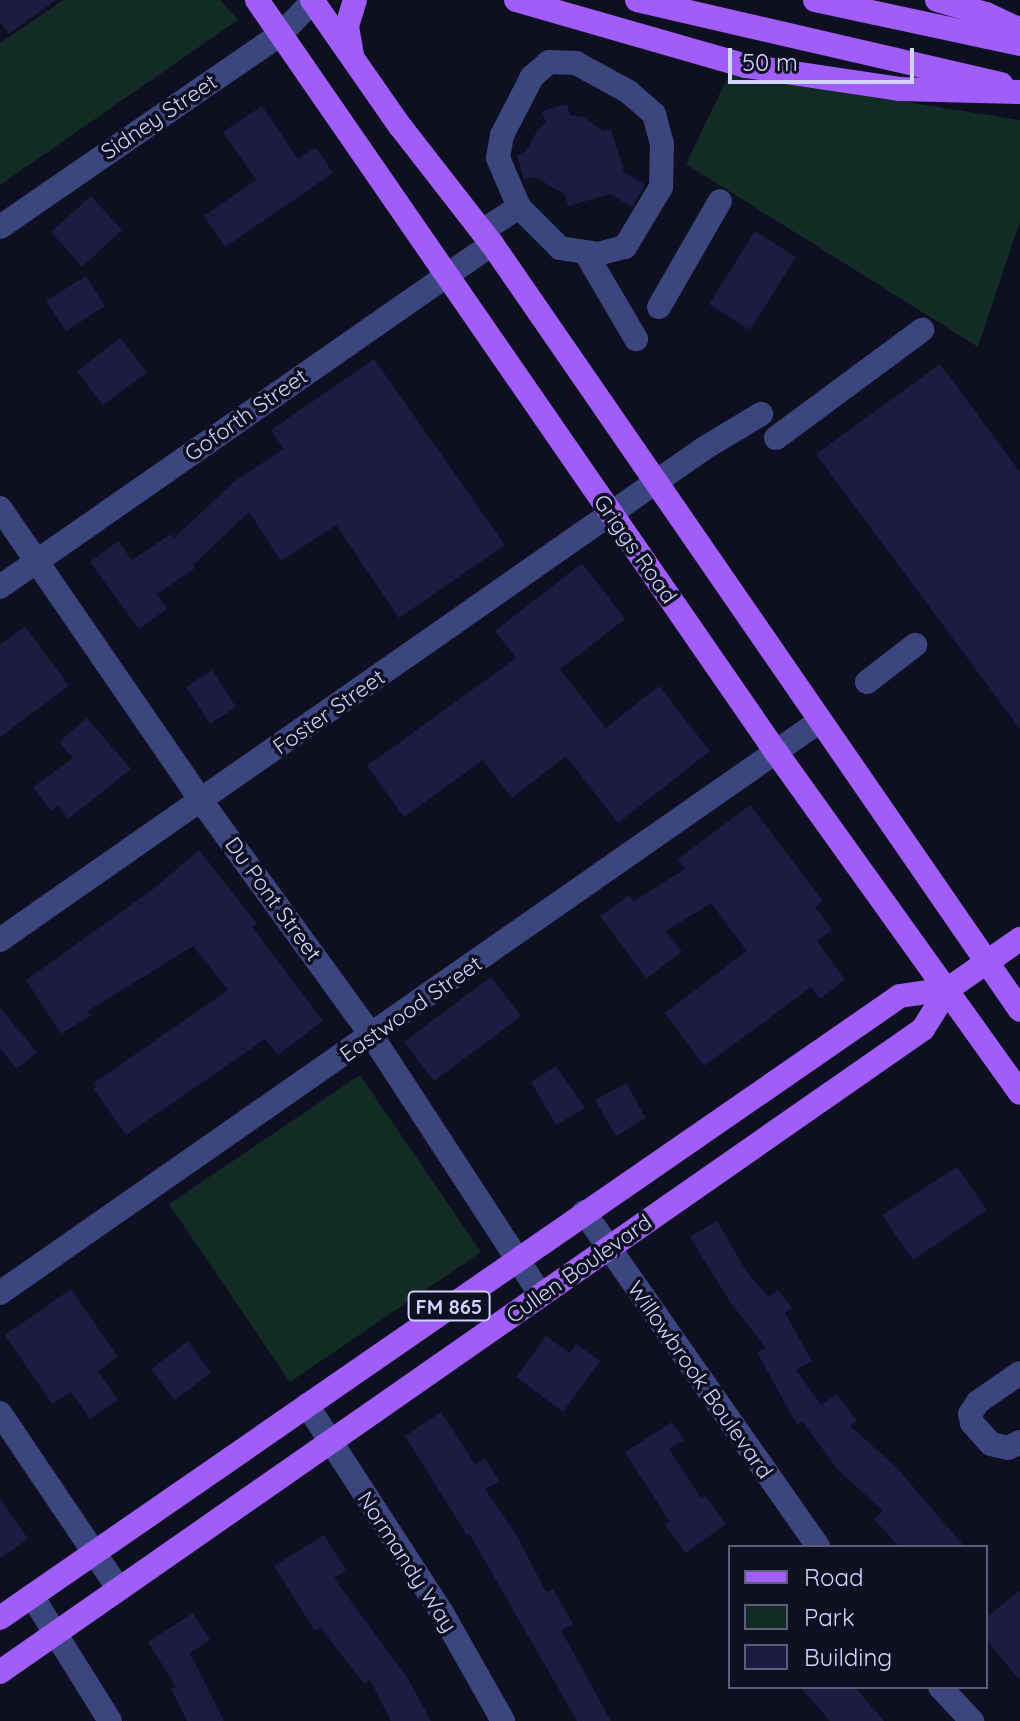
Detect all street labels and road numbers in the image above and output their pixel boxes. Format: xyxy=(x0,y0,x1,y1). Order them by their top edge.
street label: Sidney Street xyxy=(96,69,222,165)
street label: Goforth Street xyxy=(180,363,312,467)
street label: Griggs Road xyxy=(588,490,682,608)
street label: Foster Street xyxy=(268,664,390,760)
street label: Du Pont Street xyxy=(219,832,327,966)
street label: Eastwood Street xyxy=(335,950,487,1068)
street label: Cullen Boulevard xyxy=(501,1209,657,1329)
street label: Willowbrook Boulevard xyxy=(622,1276,778,1484)
road number: FM 865 xyxy=(407,1290,491,1322)
street label: Normandy Way xyxy=(352,1487,462,1637)

